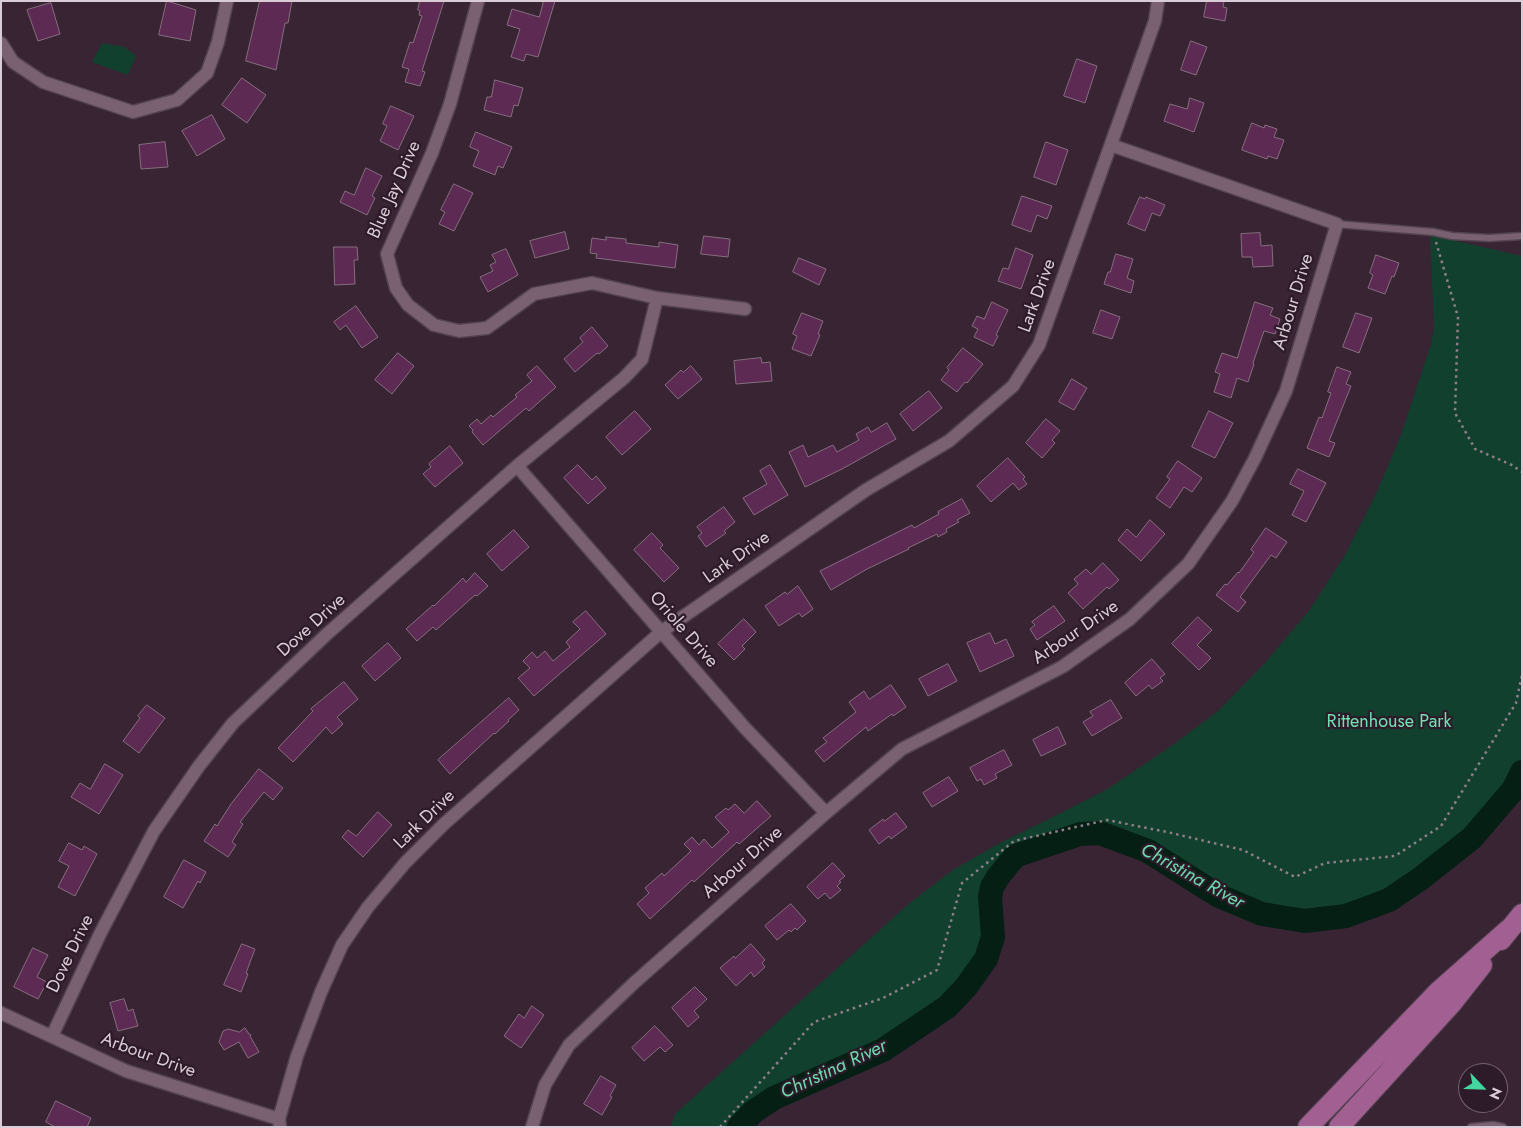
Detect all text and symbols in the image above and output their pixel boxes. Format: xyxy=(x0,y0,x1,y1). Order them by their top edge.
street label: Blue Jay Drive xyxy=(364,138,426,242)
street label: Arbour Drive xyxy=(1269,251,1319,353)
street label: Lark Drive xyxy=(1015,256,1061,336)
street label: Lark Drive xyxy=(700,527,774,589)
street label: Oriole Drive xyxy=(644,588,722,672)
street label: Dove Drive xyxy=(274,590,350,662)
street label: Arbour Drive xyxy=(1029,596,1123,670)
park label: Rittenhouse Park xyxy=(1327,712,1451,734)
street label: Lark Drive xyxy=(390,786,460,854)
street label: Arbour Drive xyxy=(698,822,788,904)
water label: Christina River xyxy=(1136,839,1248,915)
street label: Dove Drive xyxy=(43,911,99,997)
street label: Arbour Drive xyxy=(98,1029,198,1083)
water label: Christina River xyxy=(777,1035,891,1105)
north arrow xyxy=(1458,1063,1508,1113)
text: N xyxy=(1484,1085,1507,1103)

